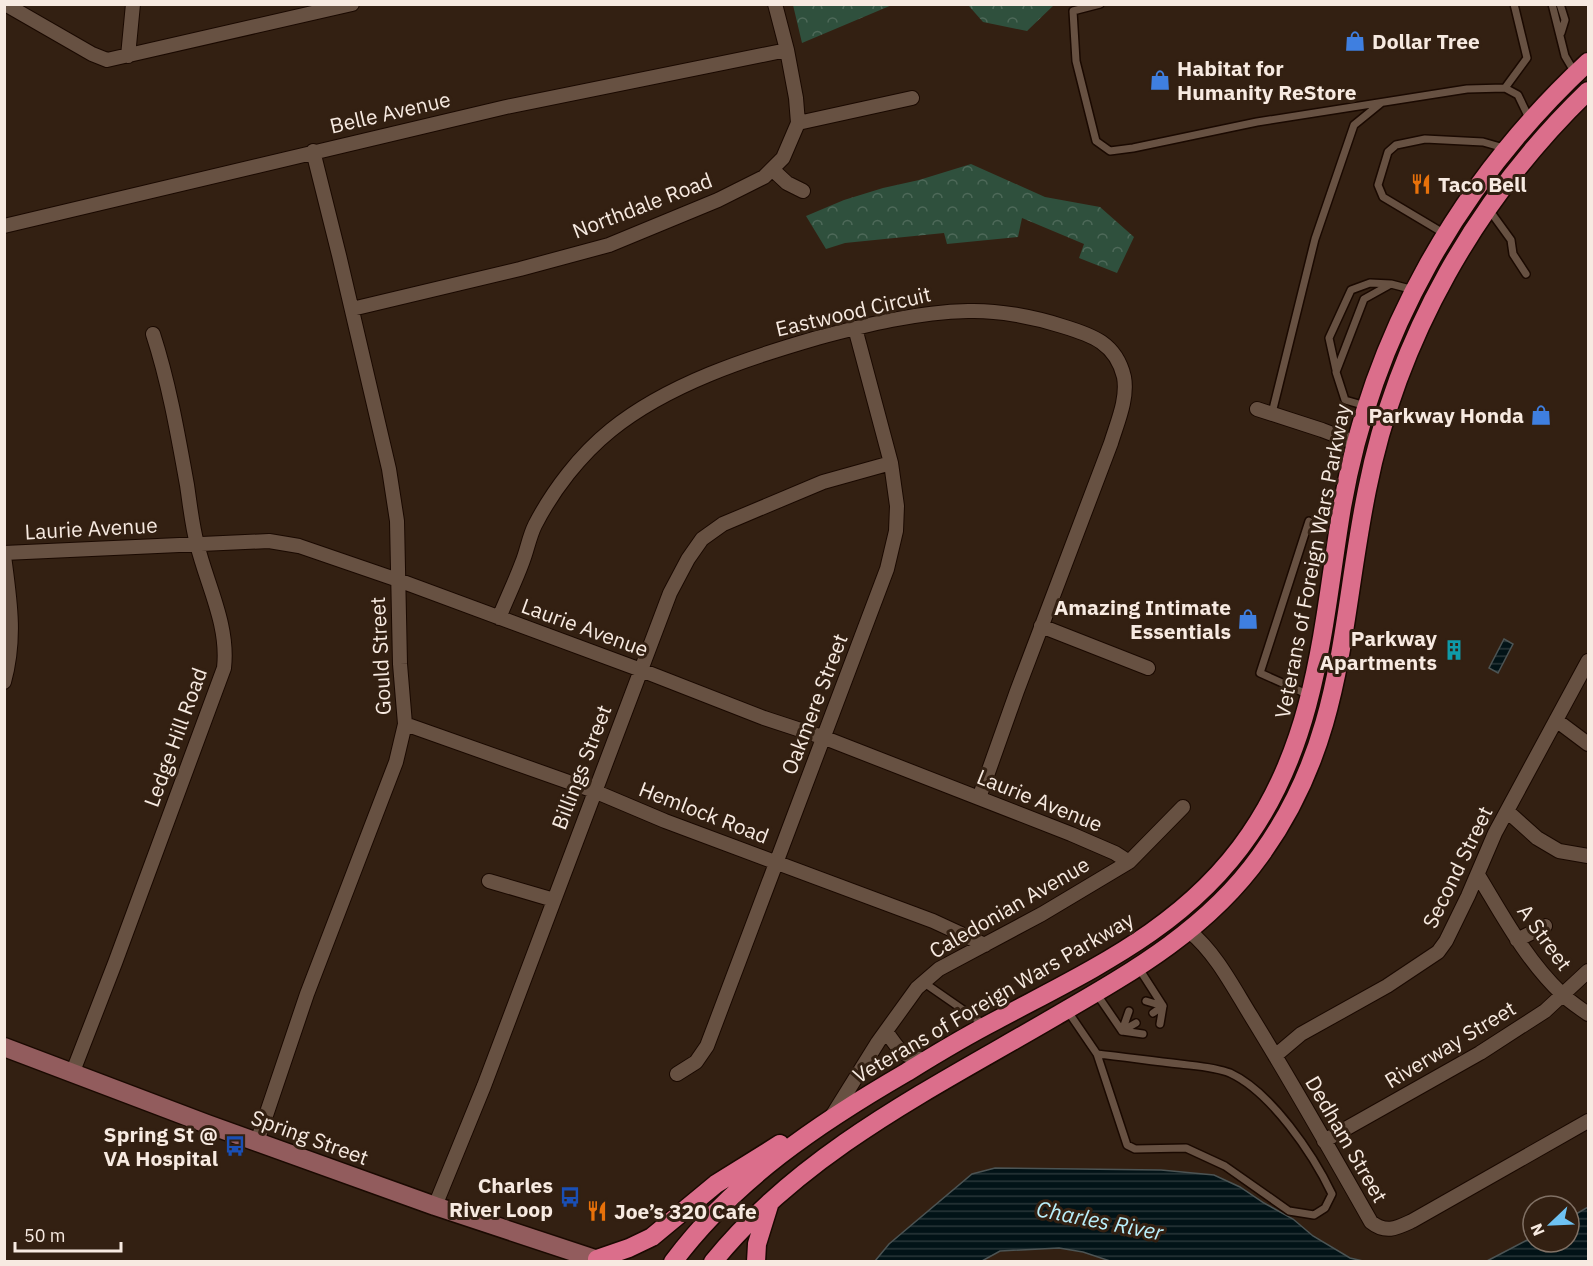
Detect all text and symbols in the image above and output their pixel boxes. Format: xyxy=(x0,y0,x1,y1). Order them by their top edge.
place label: Dollar Tree xyxy=(1372,27,1480,55)
shop icon: Dollar Tree xyxy=(1343,29,1367,53)
place label: Habitat for Humanity ReStore xyxy=(1177,54,1357,106)
shop icon: Habitat for Humanity ReStore xyxy=(1148,68,1172,92)
street label: Belle Avenue xyxy=(327,85,453,139)
street label: Northdale Road xyxy=(568,165,716,245)
place label: Taco Bell xyxy=(1438,170,1527,198)
restaurant icon: Taco Bell xyxy=(1409,172,1433,196)
street label: Eastwood Circuit xyxy=(773,280,933,342)
street label: Veterans of Foreign Wars Parkway xyxy=(1268,401,1356,721)
place label: Parkway Honda xyxy=(1369,401,1524,429)
shop icon: Parkway Honda xyxy=(1529,403,1553,427)
street label: Laurie Avenue xyxy=(24,511,158,545)
street label: Laurie Avenue xyxy=(518,591,652,663)
place label: Amazing Intimate Essentials xyxy=(1054,593,1231,645)
street label: Gould Street xyxy=(363,596,397,716)
shop icon: Amazing Intimate Essentials xyxy=(1236,607,1260,631)
place label: Parkway Apartments xyxy=(1320,624,1438,676)
street label: Oakmere Street xyxy=(774,630,854,778)
building icon: Parkway Apartments xyxy=(1442,638,1466,662)
street label: Ledge Hill Road xyxy=(137,664,213,810)
street label: Billings Street xyxy=(544,701,618,833)
street label: Laurie Avenue xyxy=(973,762,1107,838)
street label: Hemlock Road xyxy=(635,774,773,850)
street label: Second Street xyxy=(1415,801,1499,933)
street label: Caledonian Avenue xyxy=(924,850,1094,964)
street label: A Street xyxy=(1511,898,1579,976)
street label: Veterans of Foreign Wars Parkway xyxy=(848,905,1139,1089)
street label: Riverway Street xyxy=(1379,994,1521,1094)
street label: Dedham Street xyxy=(1299,1071,1395,1207)
street label: Spring Street xyxy=(247,1103,373,1171)
place label: Spring St @ VA Hospital xyxy=(103,1120,218,1172)
bus stop icon: Spring St @ VA Hospital xyxy=(223,1134,247,1158)
place label: Charles River Loop xyxy=(449,1171,553,1223)
bus stop icon: Charles River Loop xyxy=(558,1185,582,1209)
water label: Charles River xyxy=(1034,1194,1167,1247)
north arrow xyxy=(1521,1194,1581,1254)
place label: Joe’s 320 Cafe xyxy=(614,1197,757,1225)
restaurant icon: Joe’s 320 Cafe xyxy=(585,1199,609,1223)
scale bar xyxy=(15,1215,122,1253)
text: N xyxy=(1526,1221,1549,1239)
text: 50 m xyxy=(24,1224,66,1247)

